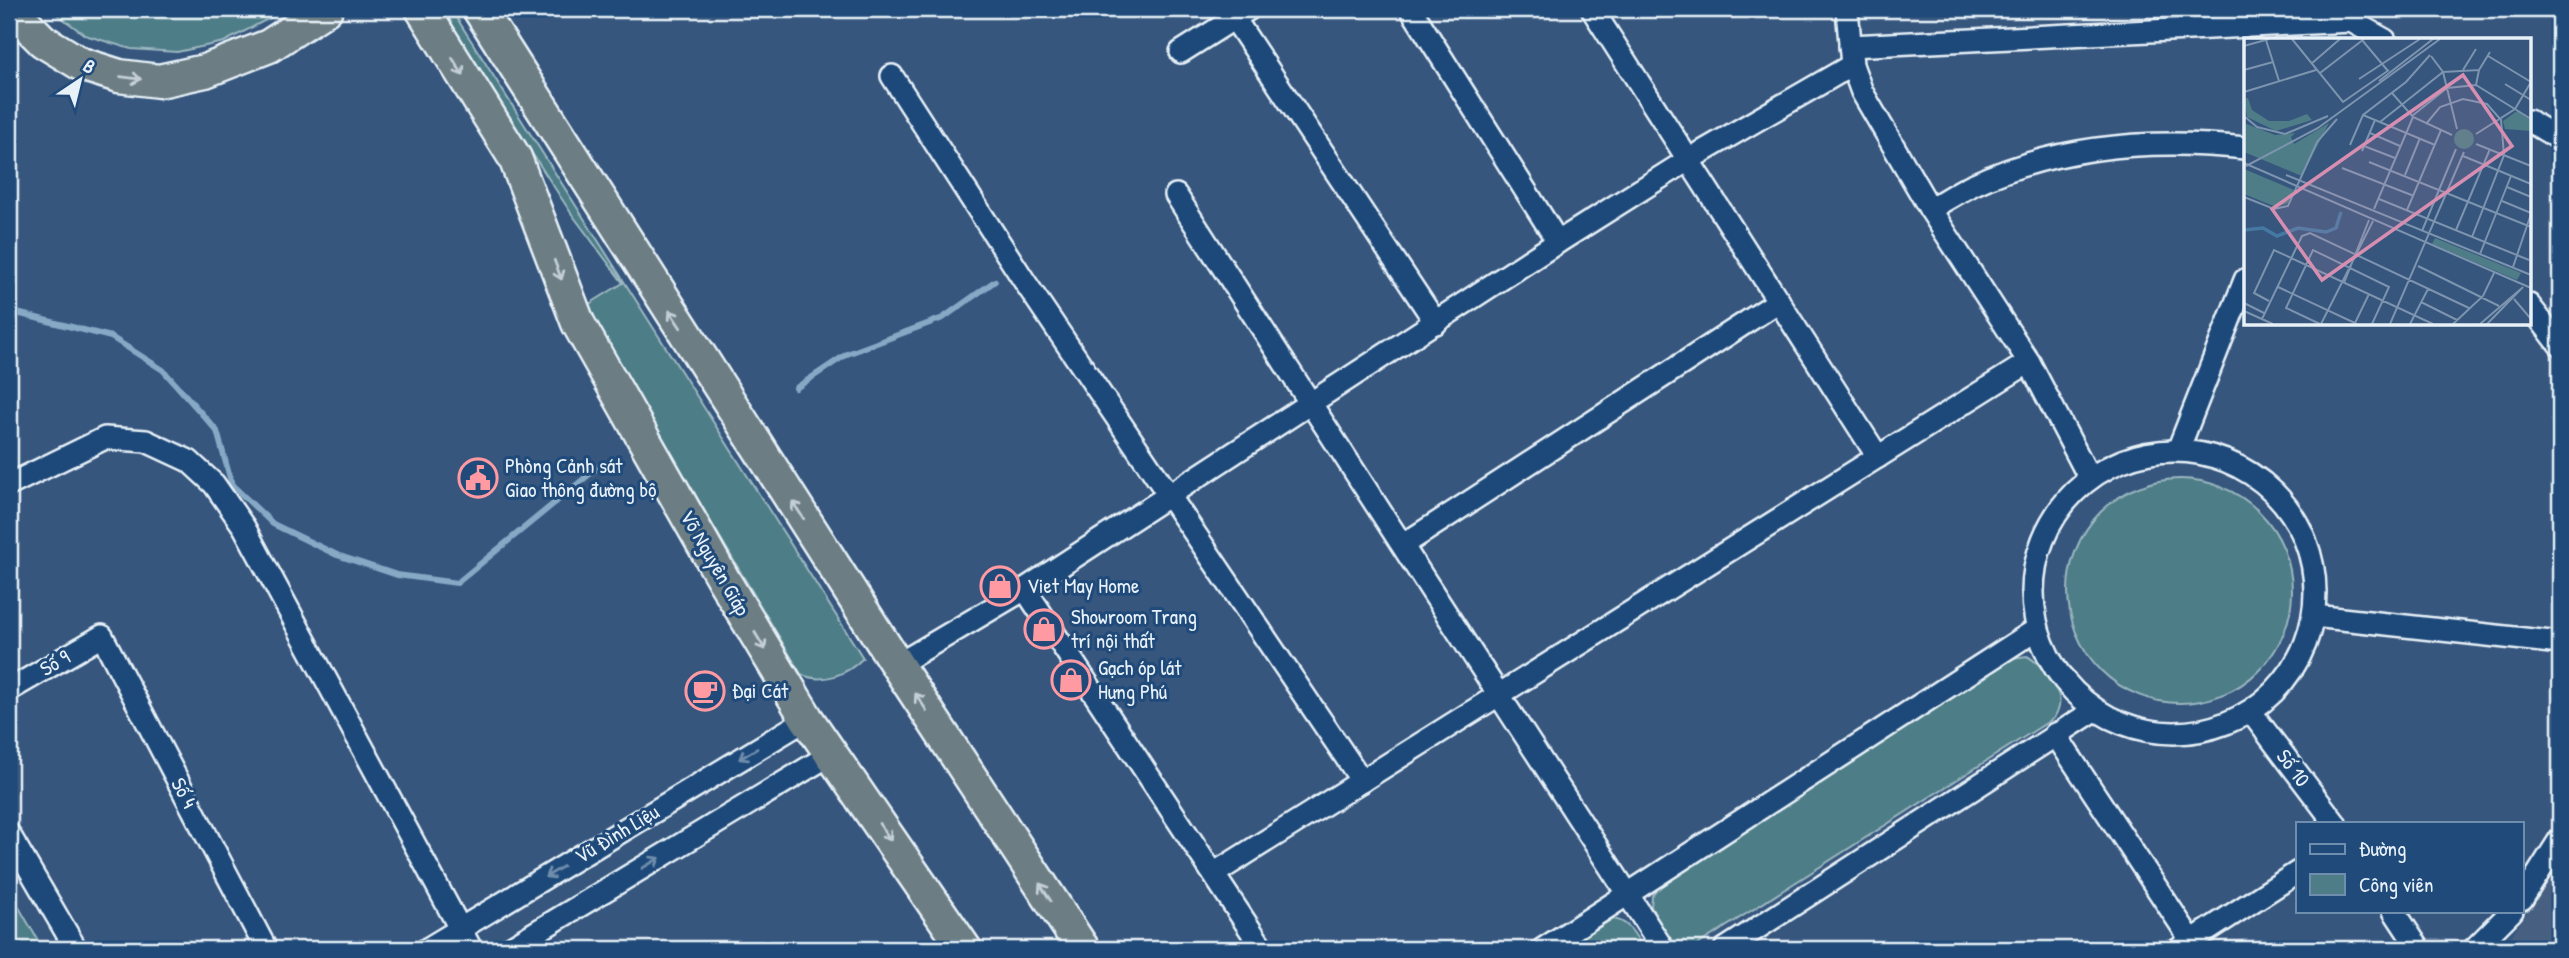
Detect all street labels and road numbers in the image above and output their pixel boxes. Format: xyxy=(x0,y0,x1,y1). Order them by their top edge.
street label: Võ Nguyên Giáp xyxy=(673,505,757,621)
street label: Số 9 xyxy=(34,642,76,683)
street label: Số 10 xyxy=(2270,743,2317,792)
street label: Số 4 xyxy=(164,772,205,813)
street label: Vũ Đình Liệu xyxy=(569,797,665,870)

